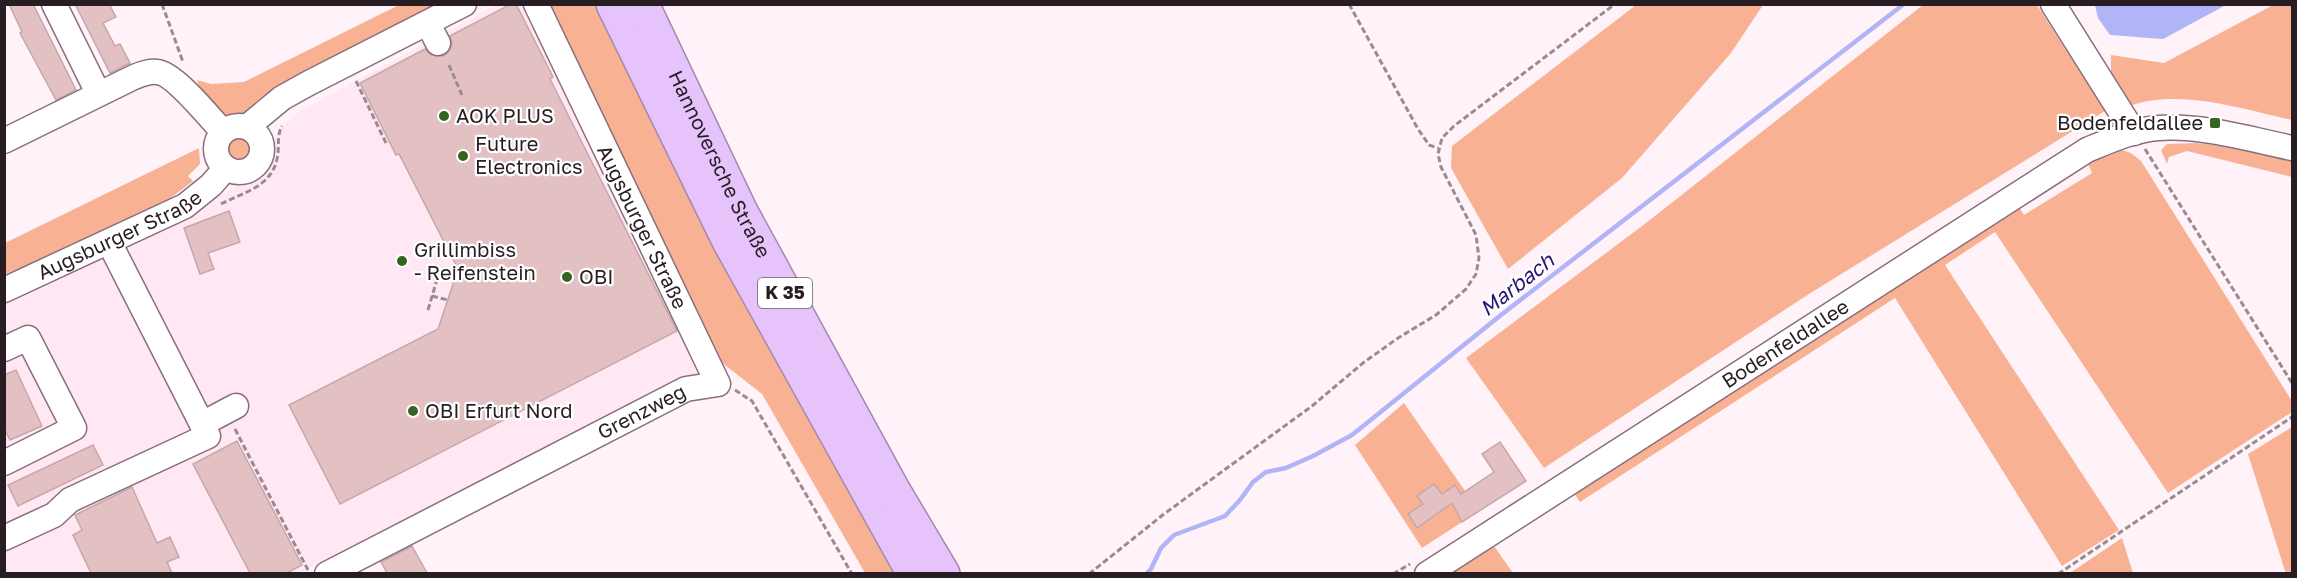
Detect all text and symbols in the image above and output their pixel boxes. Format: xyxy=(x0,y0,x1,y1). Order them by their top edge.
street label: Hannoversche Straße xyxy=(664,66,777,262)
place label: AOK PLUS xyxy=(456,103,554,127)
marker: AOK PLUS xyxy=(437,109,451,123)
place label: Bodenfeldallee xyxy=(2057,110,2203,134)
marker: Bodenfeldallee xyxy=(2208,116,2222,130)
place label: Future Electronics xyxy=(475,131,583,178)
street label: Augsburger Straße xyxy=(593,141,693,312)
marker: Future Electronics xyxy=(456,149,470,163)
street label: Augsburger Straße xyxy=(33,184,206,284)
place label: Grillimbiss - Reifenstein xyxy=(414,237,536,284)
water label: Marbach xyxy=(1474,246,1560,321)
marker: Grillimbiss - Reifenstein xyxy=(395,254,409,268)
place label: OBI xyxy=(579,264,613,288)
marker: OBI xyxy=(560,270,574,284)
road number: K 35 xyxy=(758,278,812,308)
street label: Bodenfeldallee xyxy=(1717,293,1853,392)
street label: Grenzweg xyxy=(593,378,689,444)
place label: OBI Erfurt Nord xyxy=(425,398,573,422)
marker: OBI Erfurt Nord xyxy=(406,404,420,418)

